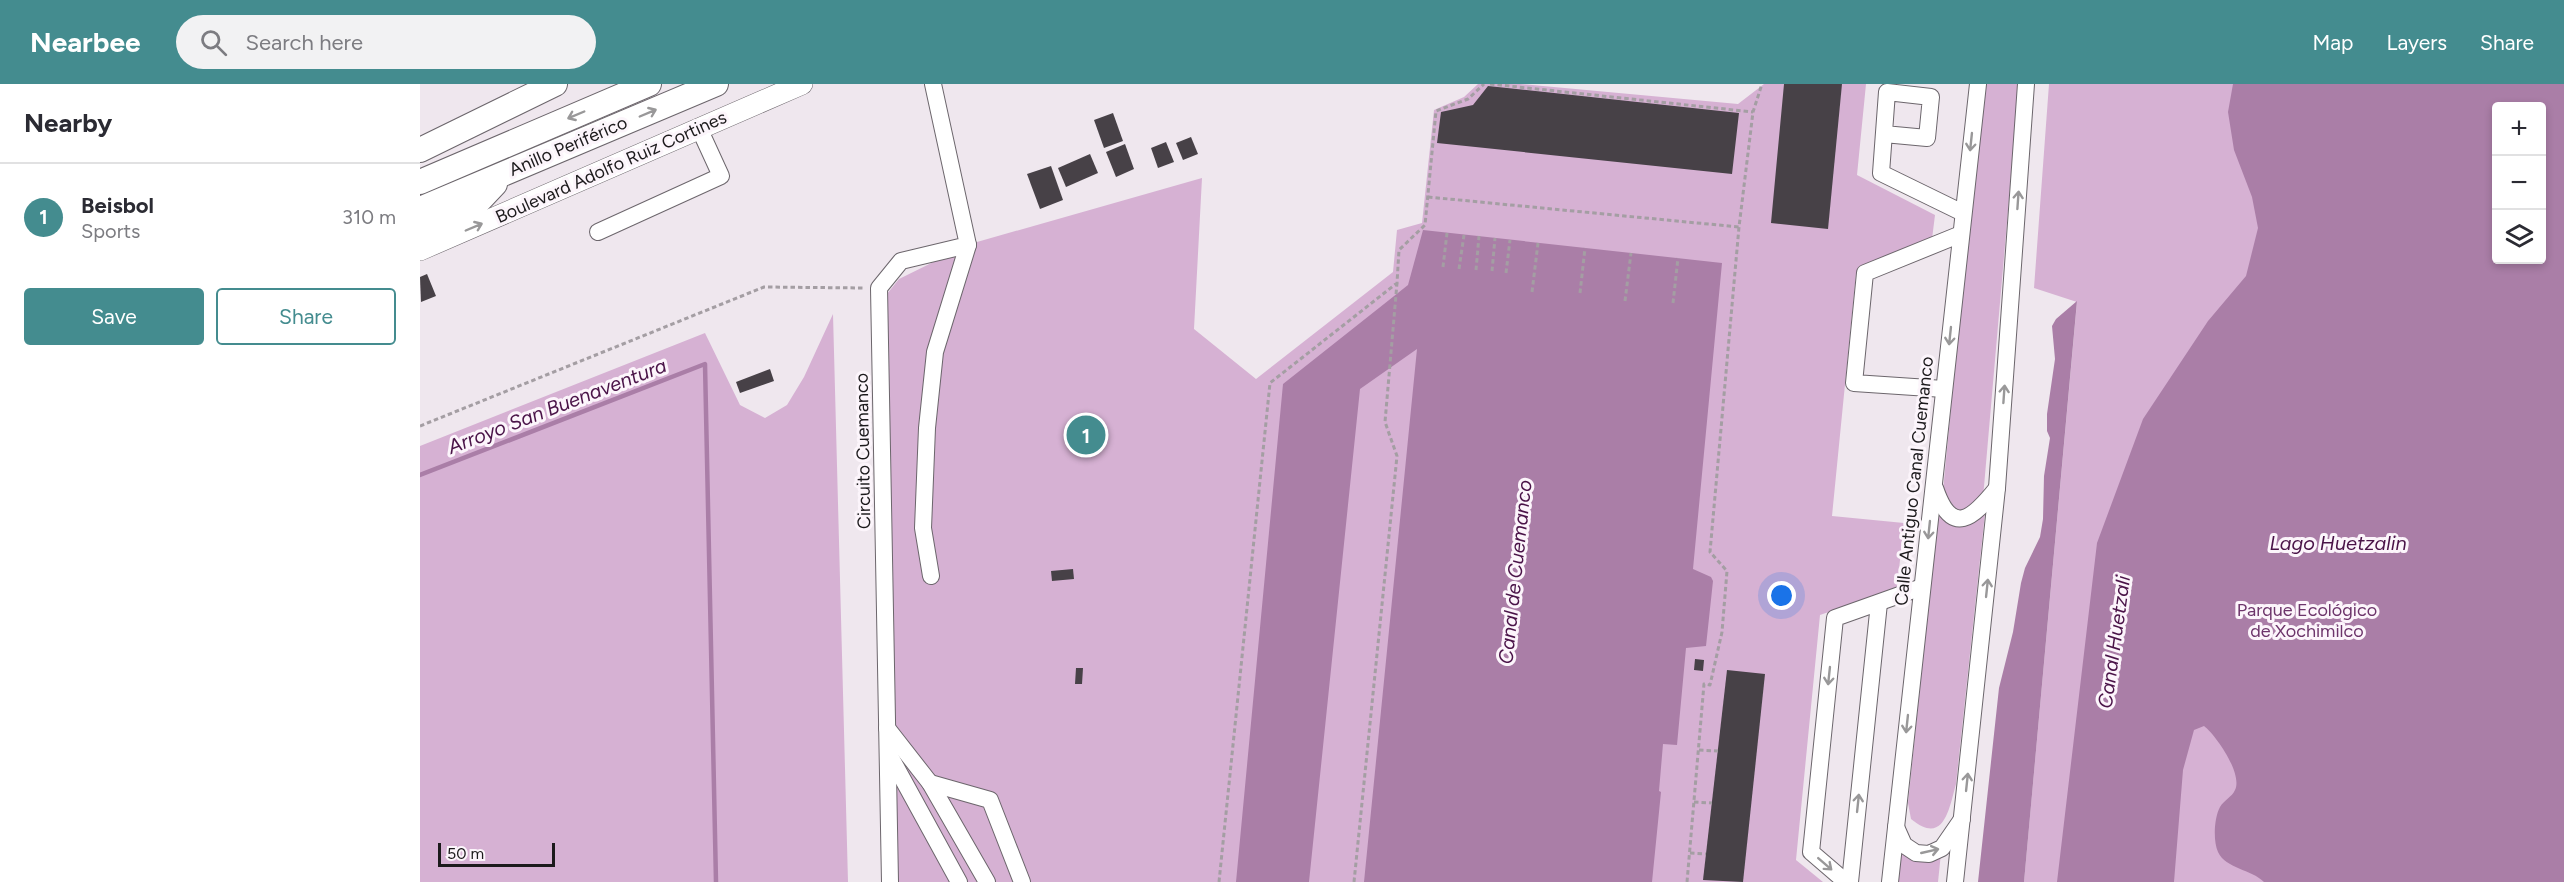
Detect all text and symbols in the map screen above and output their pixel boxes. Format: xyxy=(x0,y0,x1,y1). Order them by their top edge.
search box xyxy=(176,15,596,69)
text: Nearbee xyxy=(30,25,140,59)
icon: search xyxy=(197,26,230,59)
text: Search here xyxy=(245,29,363,56)
text: Map xyxy=(2313,30,2353,55)
text: Layers xyxy=(2386,30,2447,55)
text: Share xyxy=(2480,30,2534,55)
map controls xyxy=(2492,102,2546,264)
button: + xyxy=(2492,102,2546,156)
street label: Boulevard Adolfo Ruiz Cortines xyxy=(492,106,730,228)
text: Nearby xyxy=(24,107,112,139)
one-way arrow xyxy=(638,107,657,118)
one-way arrow xyxy=(568,110,586,121)
street label: Anillo Periférico xyxy=(506,111,630,181)
one-way arrow xyxy=(1965,132,1976,152)
button: − xyxy=(2492,156,2546,210)
one-way arrow xyxy=(2013,190,2024,210)
text: Beisbol xyxy=(81,192,154,219)
text: 1 xyxy=(39,205,48,229)
text: 310 m xyxy=(342,205,396,229)
button: layers xyxy=(2492,210,2546,264)
text: Sports xyxy=(81,219,140,243)
one-way arrow xyxy=(464,221,482,232)
button: Save xyxy=(24,288,204,345)
button: Share xyxy=(216,288,396,345)
one-way arrow xyxy=(1944,326,1955,345)
water label: Arroyo San Buenaventura xyxy=(443,353,670,459)
street label: Calle Antiguo Canal Cuemanco xyxy=(1890,355,1938,607)
street label: Circuito Cuemanco xyxy=(851,373,875,529)
one-way arrow xyxy=(1999,385,2010,404)
pin: 1 xyxy=(1066,412,1106,458)
water label: Canal de Cuemanco xyxy=(1493,478,1537,665)
one-way arrow xyxy=(1923,519,1934,539)
water label: Lago Huetzalin xyxy=(2269,531,2407,555)
water label: Canal Huetzali xyxy=(2093,574,2135,710)
one-way arrow xyxy=(1982,579,1993,599)
your location xyxy=(1767,581,1796,610)
park label: Parque Ecológico de Xochimilco xyxy=(2237,599,2377,642)
one-way arrow xyxy=(1823,666,1834,685)
one-way arrow xyxy=(1901,713,1912,733)
one-way arrow xyxy=(1962,773,1973,793)
one-way arrow xyxy=(1853,793,1864,813)
scale bar xyxy=(438,840,555,868)
text: 50 m xyxy=(447,844,484,863)
one-way arrow xyxy=(1919,845,1939,856)
one-way arrow xyxy=(1817,857,1832,871)

